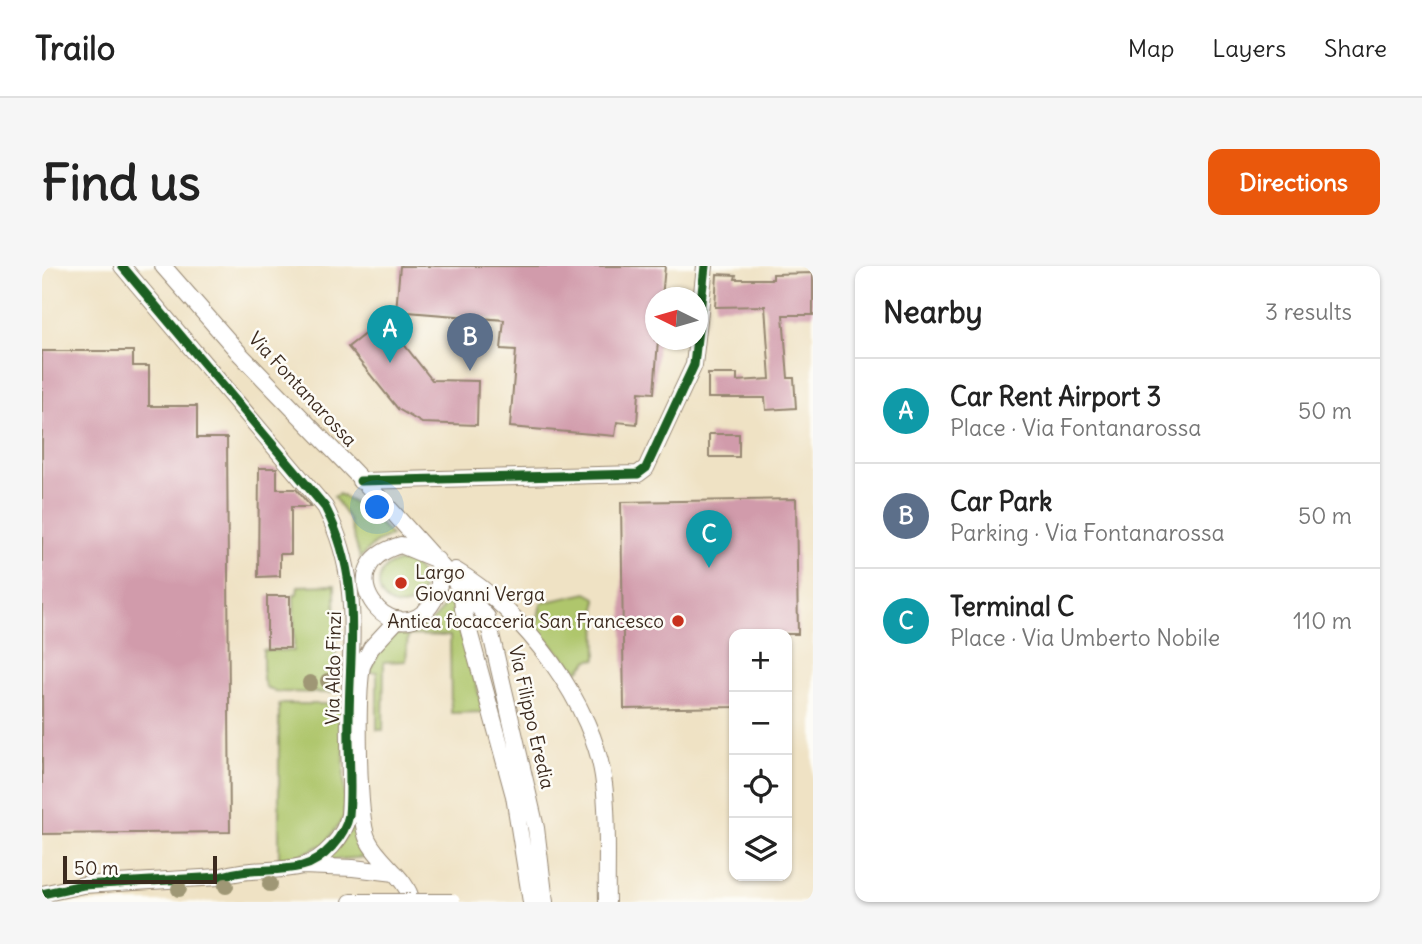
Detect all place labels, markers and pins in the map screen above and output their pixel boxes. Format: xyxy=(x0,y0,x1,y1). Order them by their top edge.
pin: A xyxy=(367,305,413,363)
pin: B xyxy=(447,313,493,371)
pin: C xyxy=(686,510,732,568)
place label: Largo Giovanni Verga xyxy=(415,560,545,606)
marker: Largo Giovanni Verga xyxy=(393,575,409,591)
place label: Antica focacceria San Francesco xyxy=(387,609,664,633)
marker: Antica focacceria San Francesco xyxy=(670,613,686,629)

